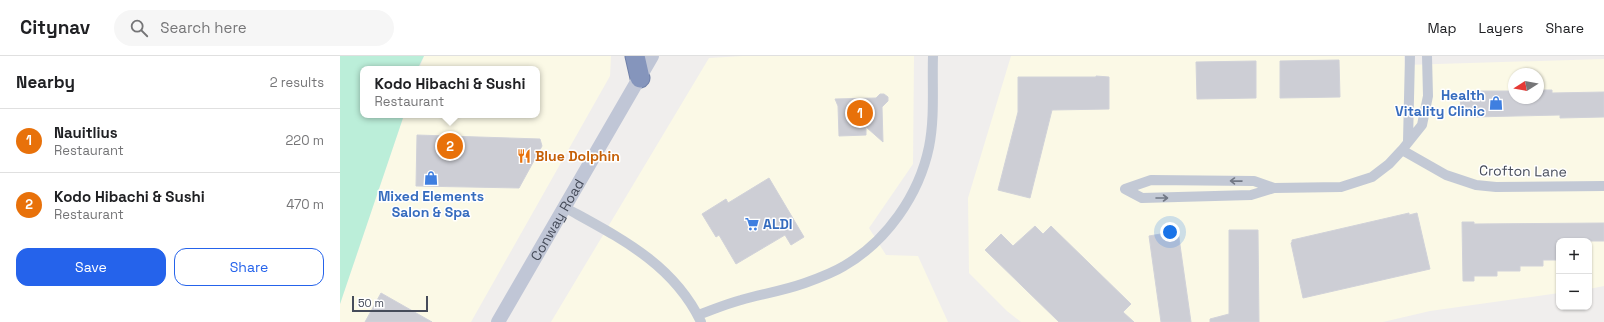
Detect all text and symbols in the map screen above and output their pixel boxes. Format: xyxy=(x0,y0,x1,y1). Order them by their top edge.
search box xyxy=(114,10,394,46)
text: Citynav xyxy=(20,15,90,40)
icon: search xyxy=(128,17,150,39)
text: Search here xyxy=(160,18,247,37)
text: Map xyxy=(1427,19,1457,37)
text: Layers xyxy=(1479,19,1523,37)
text: Share xyxy=(1545,19,1584,37)
popup xyxy=(360,66,540,118)
north arrow xyxy=(1508,68,1544,104)
text: Nearby xyxy=(16,71,75,93)
text: 2 results xyxy=(270,74,324,91)
text: Kodo Hibachi & Sushi xyxy=(375,74,525,93)
place label: Health Vitality Clinic xyxy=(1395,86,1485,120)
text: Restaurant xyxy=(375,93,444,110)
shop icon: Health Vitality Clinic xyxy=(1488,95,1504,111)
pin: 1 xyxy=(847,98,873,128)
text: Nauitlius xyxy=(54,123,118,142)
pin: 2 xyxy=(437,131,463,161)
text: 1 xyxy=(26,132,32,149)
text: 220 m xyxy=(285,132,324,149)
text: Restaurant xyxy=(54,142,124,159)
place label: Blue Dolphin xyxy=(535,147,620,165)
restaurant icon: Blue Dolphin xyxy=(516,148,532,164)
street label: Crofton Lane xyxy=(1479,161,1567,181)
shop icon: Mixed Elements Salon & Spa xyxy=(423,170,439,186)
street label: Conway Road xyxy=(526,176,588,264)
one-way arrow xyxy=(1230,177,1243,185)
text: Kodo Hibachi & Sushi xyxy=(54,187,205,206)
place label: Mixed Elements Salon & Spa xyxy=(378,187,484,221)
one-way arrow xyxy=(1155,194,1168,202)
text: 2 xyxy=(25,196,33,213)
text: 470 m xyxy=(286,196,324,213)
text: Restaurant xyxy=(54,206,124,223)
place label: ALDI xyxy=(763,215,792,233)
supermarket icon: ALDI xyxy=(744,216,760,232)
your location xyxy=(1160,222,1180,242)
map controls xyxy=(1556,238,1592,310)
button: + xyxy=(1556,238,1592,274)
button: Save xyxy=(16,248,166,286)
button: Share xyxy=(174,248,324,286)
button: − xyxy=(1556,274,1592,310)
scale bar xyxy=(352,294,428,313)
text: 50 m xyxy=(358,296,384,310)

